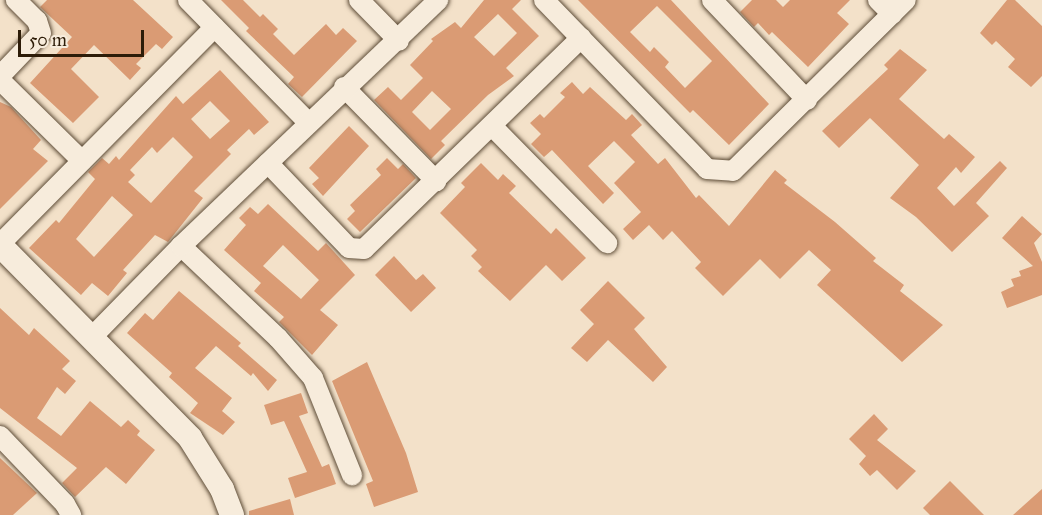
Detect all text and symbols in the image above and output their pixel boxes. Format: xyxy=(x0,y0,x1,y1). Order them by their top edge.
scale bar xyxy=(21,18,147,56)
text: 50 m xyxy=(29,29,67,51)

